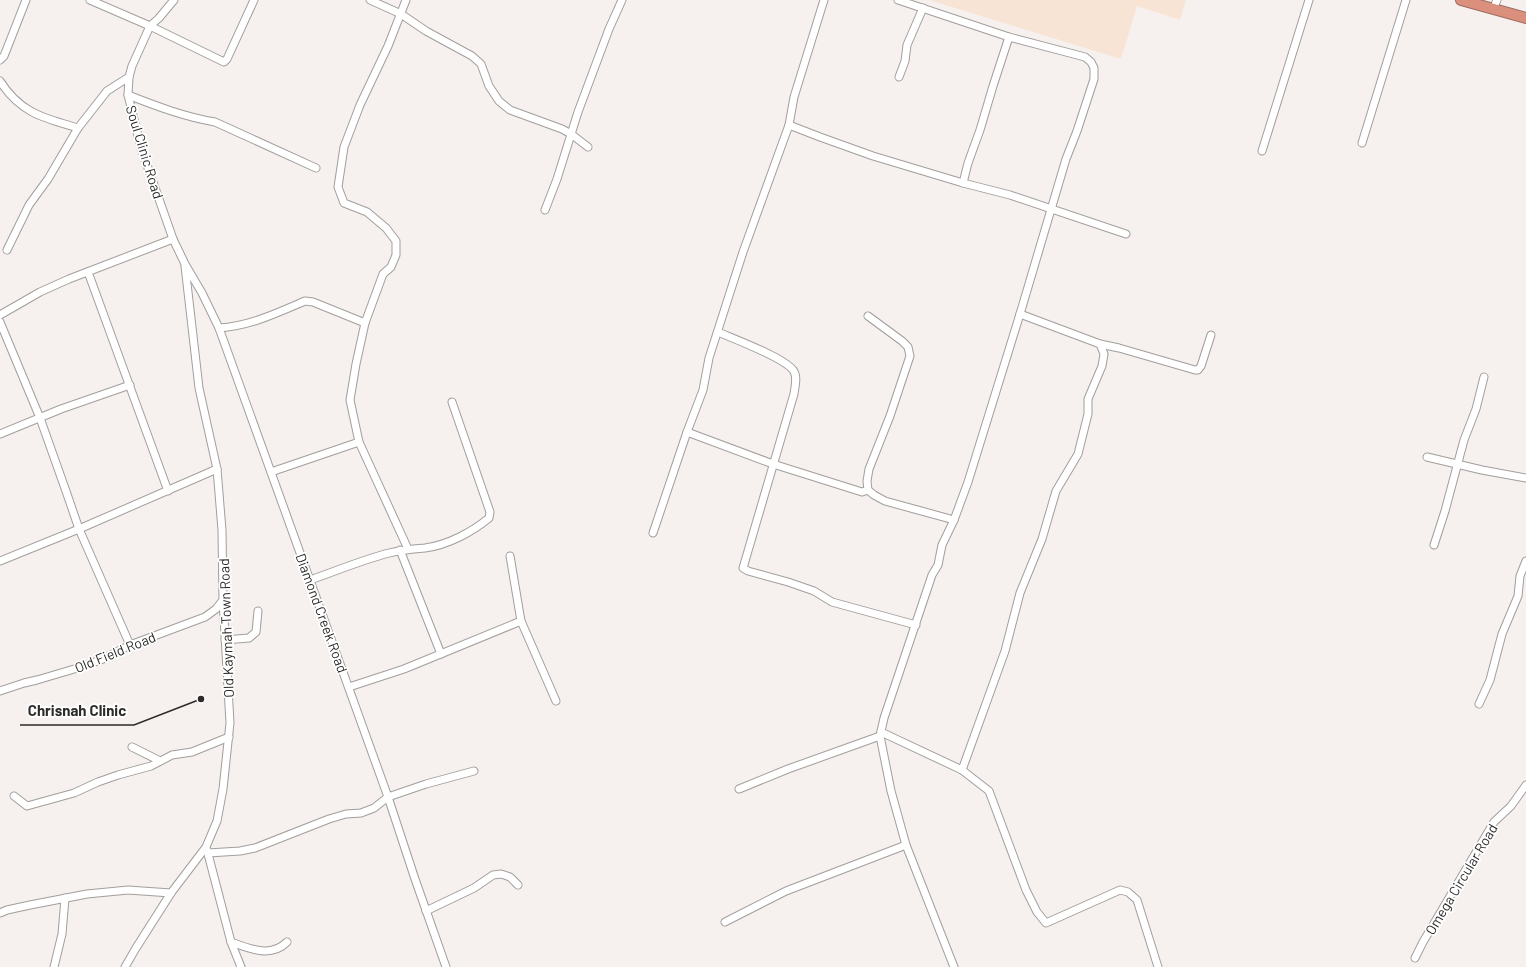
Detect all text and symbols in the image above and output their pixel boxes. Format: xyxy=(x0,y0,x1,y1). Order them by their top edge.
street label: Soul Clinic Road xyxy=(123,103,167,201)
street label: Diamond Creek Road xyxy=(293,551,351,675)
street label: Old Kaymah Town Road xyxy=(215,558,237,698)
street label: Old Field Road xyxy=(72,628,158,676)
callout: Chrisnah Clinic xyxy=(20,698,134,725)
text: Chrisnah Clinic xyxy=(28,701,126,719)
street label: Omega Circular Road xyxy=(1421,821,1501,937)

